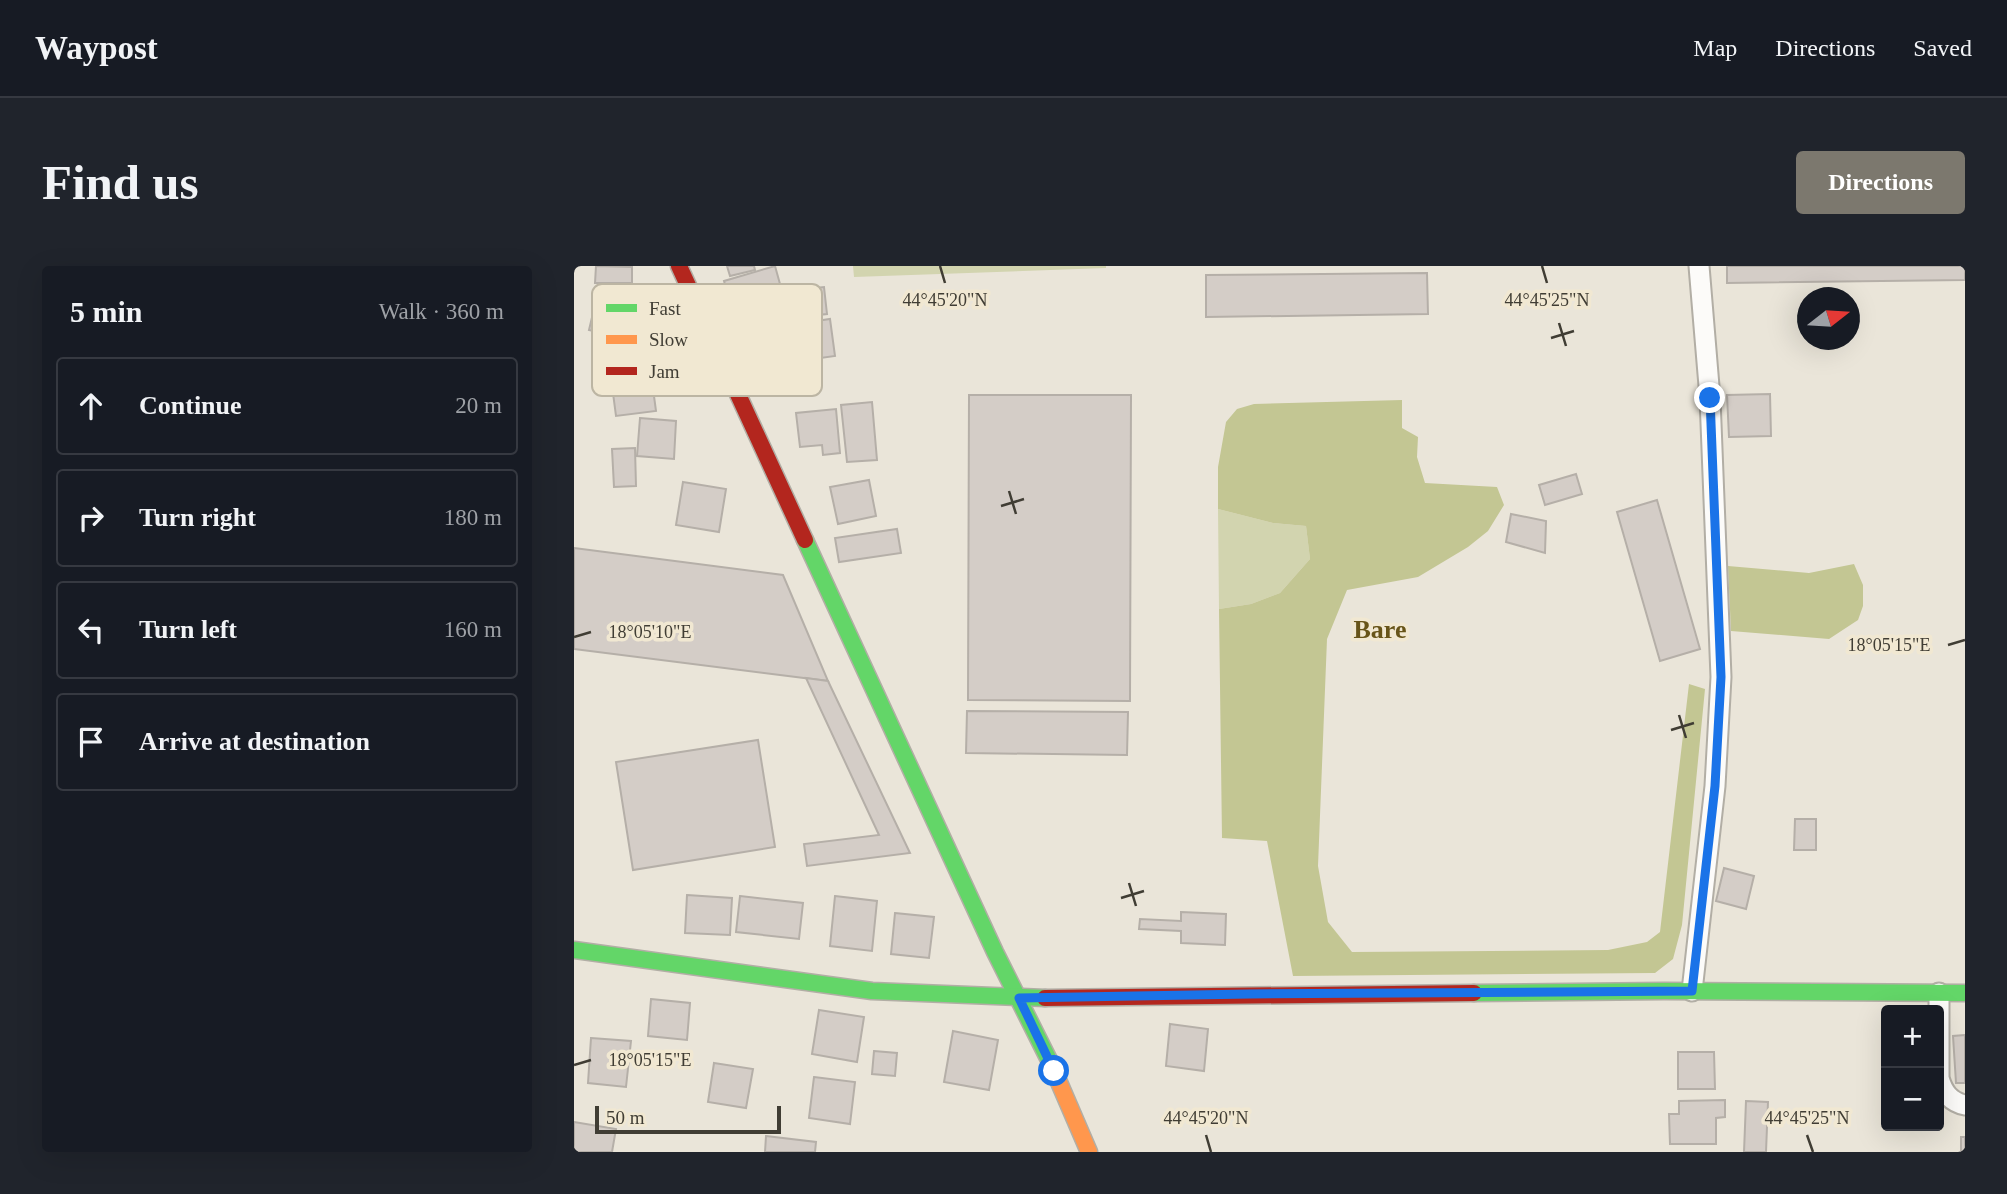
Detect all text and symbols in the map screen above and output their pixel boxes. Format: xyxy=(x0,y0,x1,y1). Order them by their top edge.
text: Waypost xyxy=(35,30,158,66)
text: Map xyxy=(1693,35,1737,61)
text: Directions xyxy=(1775,35,1875,61)
text: Saved xyxy=(1913,35,1972,61)
button: Directions xyxy=(1796,151,1965,214)
text: Find us xyxy=(42,155,199,210)
legend xyxy=(592,284,822,396)
north arrow xyxy=(1797,287,1860,350)
text: 44°45'20"N xyxy=(903,290,987,310)
text: 44°45'25"N xyxy=(1505,290,1589,310)
text: 5 min xyxy=(70,295,143,328)
text: Fast xyxy=(649,298,681,319)
text: Walk · 360 m xyxy=(379,299,504,324)
text: Slow xyxy=(649,329,688,350)
text: Jam xyxy=(649,361,680,382)
route end xyxy=(1694,382,1725,413)
icon: ahead xyxy=(72,387,110,425)
text: Continue xyxy=(139,391,242,420)
text: 20 m xyxy=(455,393,502,418)
icon: right xyxy=(72,499,110,537)
text: Turn right xyxy=(139,503,256,532)
text: 180 m xyxy=(444,505,502,530)
icon: left xyxy=(72,611,110,649)
text: Turn left xyxy=(139,615,237,644)
district label: Bare xyxy=(1354,615,1406,644)
text: 160 m xyxy=(444,617,502,642)
text: 18°05'10"E xyxy=(609,622,691,642)
text: 18°05'15"E xyxy=(1848,635,1930,655)
icon: arrive xyxy=(72,723,110,761)
text: Arrive at destination xyxy=(139,727,370,756)
map controls xyxy=(1881,1005,1944,1131)
button: + xyxy=(1881,1005,1944,1068)
text: 18°05'15"E xyxy=(609,1050,691,1070)
route start xyxy=(1038,1055,1069,1086)
button: − xyxy=(1881,1068,1944,1131)
scale bar xyxy=(595,1103,780,1135)
text: 50 m xyxy=(606,1107,645,1128)
text: 44°45'20"N xyxy=(1164,1108,1248,1128)
text: 44°45'25"N xyxy=(1765,1108,1849,1128)

